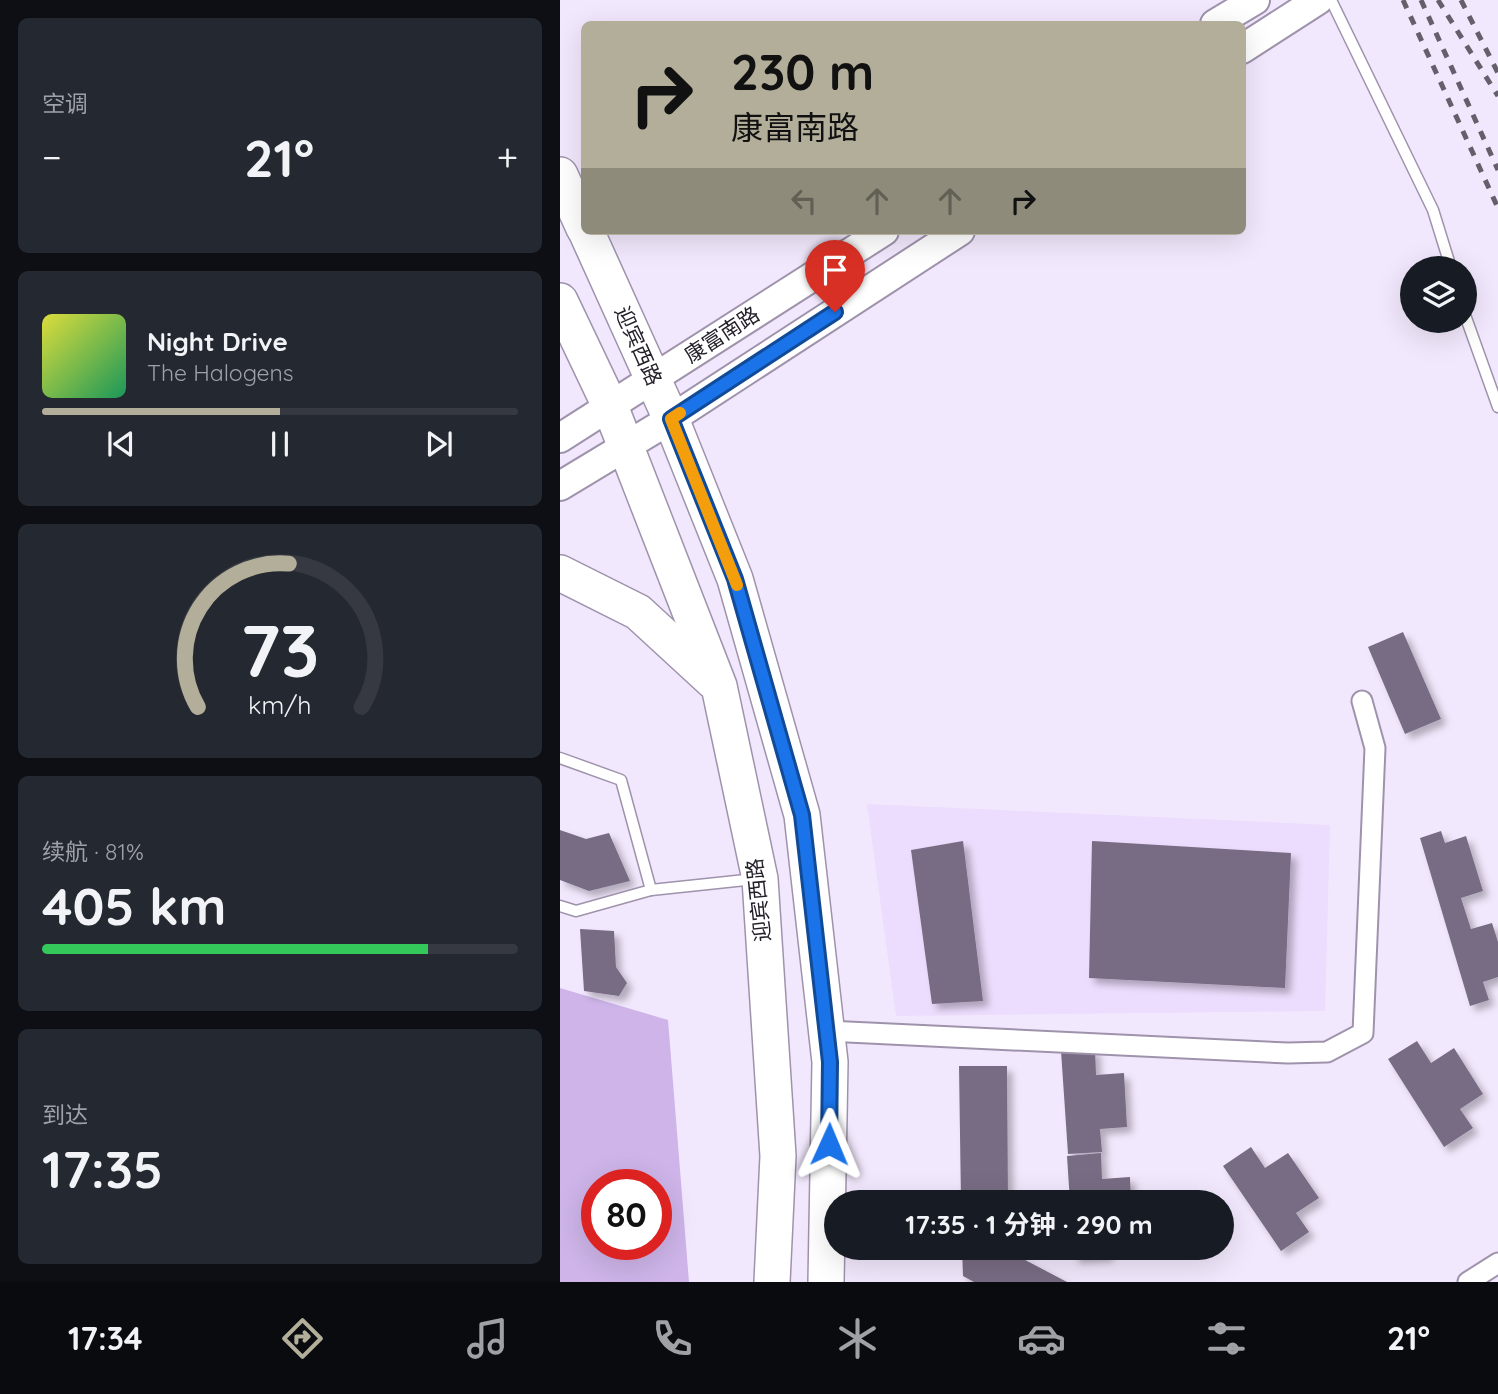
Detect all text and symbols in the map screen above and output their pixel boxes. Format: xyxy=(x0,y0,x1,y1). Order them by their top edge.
text: 230 m xyxy=(731,41,874,102)
icon: right xyxy=(616,49,707,140)
text: 空调 xyxy=(42,89,88,118)
text: 康富南路 xyxy=(731,107,859,147)
text: 21° xyxy=(244,125,314,190)
text: − xyxy=(42,133,62,181)
text: + xyxy=(497,133,518,181)
icon: left xyxy=(785,182,823,220)
icon: ahead xyxy=(858,182,896,220)
icon: ahead xyxy=(931,182,969,220)
icon: right xyxy=(1004,182,1042,220)
pin xyxy=(805,240,865,312)
icon: arrive xyxy=(816,251,854,289)
map controls xyxy=(1400,256,1477,333)
button: layers xyxy=(1400,256,1477,333)
street label: 康富南路 xyxy=(679,300,764,368)
street label: 迎宾西路 xyxy=(610,302,668,389)
text: Night Drive xyxy=(147,325,288,358)
text: The Halogens xyxy=(147,358,294,387)
icon: previous xyxy=(102,425,140,463)
icon: pause xyxy=(261,425,299,463)
icon: next xyxy=(420,425,458,463)
text: 73 xyxy=(240,604,320,695)
text: km/h xyxy=(248,689,312,720)
text: 续航 · 81% xyxy=(42,837,144,866)
street label: 迎宾西路 xyxy=(741,857,775,943)
text: 405 km xyxy=(42,873,227,938)
text: 到达 xyxy=(42,1100,88,1129)
position arrow xyxy=(792,1107,866,1181)
text: 17:35 xyxy=(42,1136,163,1201)
speed limit sign: 80 xyxy=(581,1169,672,1260)
text: 17:35 · 1 分钟 · 290 m xyxy=(905,1208,1153,1241)
icon: directions xyxy=(278,1314,327,1363)
icon: music xyxy=(463,1314,512,1363)
icon: phone xyxy=(648,1314,697,1363)
icon: climate xyxy=(833,1314,882,1363)
icon: car xyxy=(1017,1314,1066,1363)
icon: filters xyxy=(1202,1314,1251,1363)
text: 17:34 xyxy=(68,1318,143,1358)
text: 21° xyxy=(1387,1318,1430,1358)

